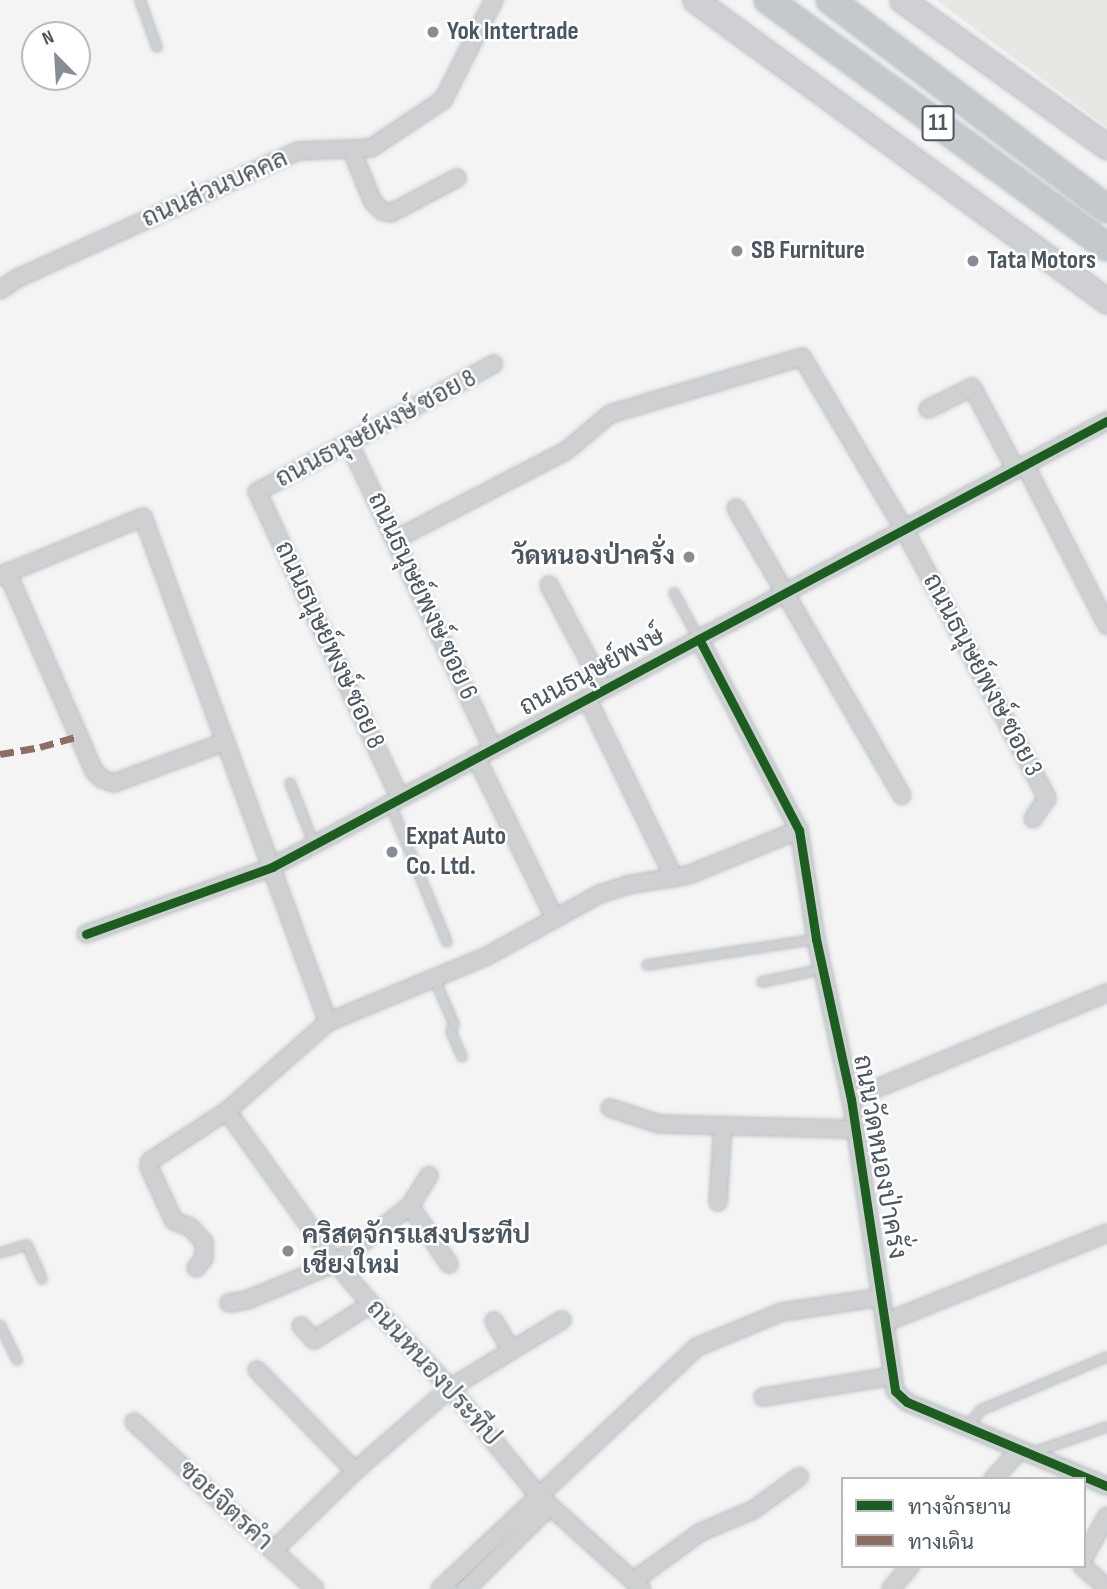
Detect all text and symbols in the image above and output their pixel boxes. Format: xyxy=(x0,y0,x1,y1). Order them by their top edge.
place label: Yok Intertrade xyxy=(447,16,579,48)
north arrow xyxy=(21,21,91,91)
marker: Yok Intertrade xyxy=(425,24,441,40)
text: N xyxy=(39,26,57,51)
road number: 11 xyxy=(920,103,956,144)
street label: ถนนส่วนบคคล xyxy=(137,143,293,235)
place label: SB Furniture xyxy=(751,235,865,267)
marker: SB Furniture xyxy=(729,243,745,259)
place label: Tata Motors xyxy=(987,245,1096,277)
marker: Tata Motors xyxy=(965,253,981,269)
street label: ถนนธนุษย์ผงษ์ ซอย 8 xyxy=(270,363,482,495)
street label: ถนนธนุษย์พงษ์ ซอย 6 xyxy=(360,487,484,705)
street label: ถนนธนุษย์พงษ์ ซอย 8 xyxy=(267,536,391,754)
place label: วัดหนองป่าครั่ง xyxy=(511,541,675,573)
marker: วัดหนองป่าครั่ง xyxy=(681,549,697,565)
street label: ถนนธนุษย์พงษ์ ซอย 3 xyxy=(915,568,1049,782)
street label: ถนนธนุษย์พงษ์ xyxy=(514,621,670,723)
place label: Expat Auto Co. Ltd. xyxy=(406,821,506,882)
marker: Expat Auto Co. Ltd. xyxy=(384,844,400,860)
street label: ถนนวัดหนองป่าครั่ง xyxy=(846,1052,912,1262)
place label: คริสตจักรแสงประทีป เชียงใหม่ xyxy=(302,1220,530,1282)
marker: คริสตจักรแสงประทีป เชียงใหม่ xyxy=(280,1243,296,1259)
street label: ถนนหนองประทีป xyxy=(359,1293,507,1453)
street label: ซอยจิตรคำ xyxy=(171,1455,279,1557)
legend xyxy=(841,1477,1086,1568)
text: ทางจักรยาน xyxy=(908,1495,1011,1520)
text: ทางเดิน xyxy=(908,1530,974,1555)

